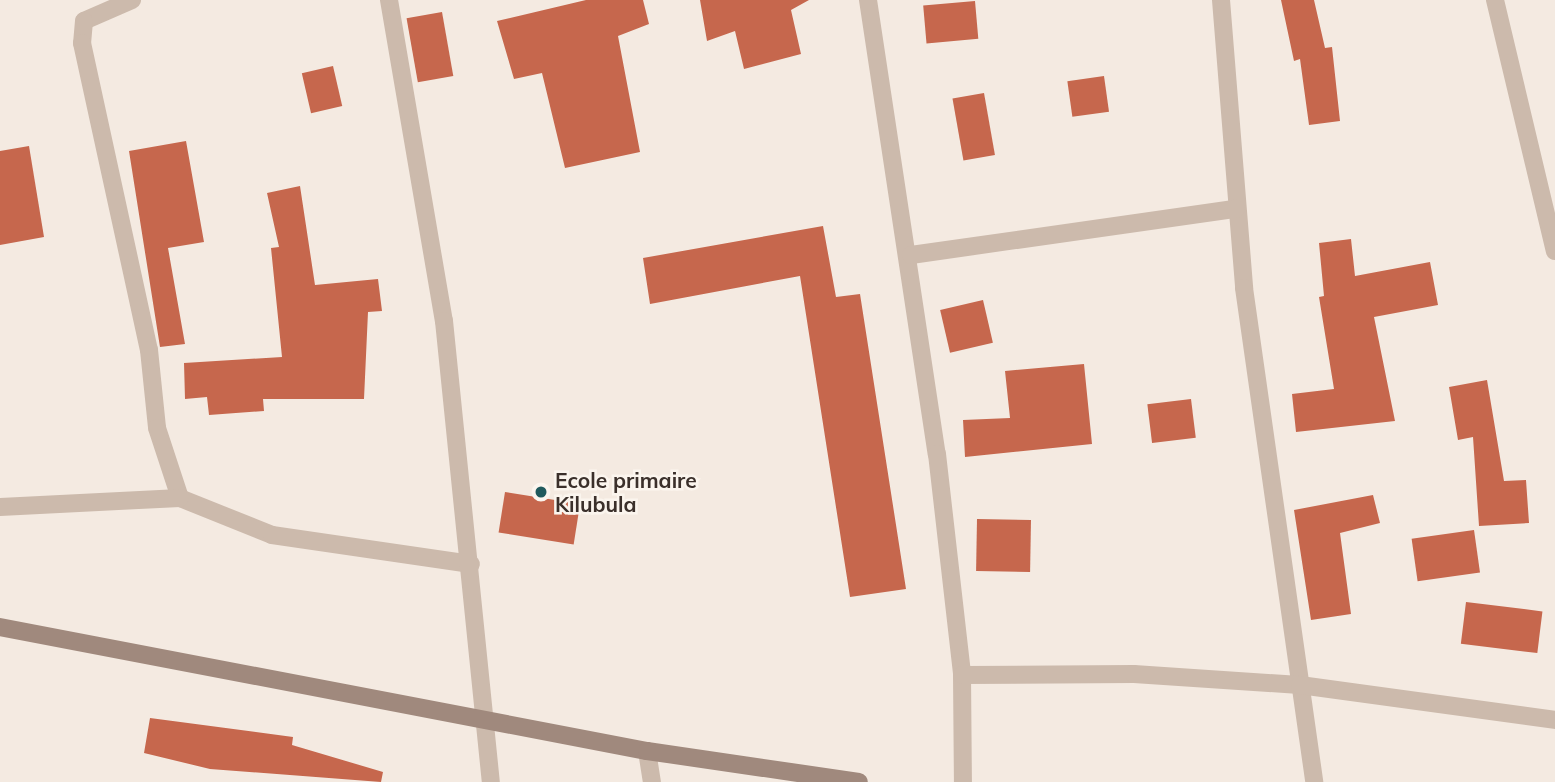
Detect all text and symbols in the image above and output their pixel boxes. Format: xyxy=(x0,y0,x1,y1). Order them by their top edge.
place label: Ecole primaire Kilubula xyxy=(555,467,697,517)
marker: Ecole primaire Kilubula xyxy=(533,484,549,500)

